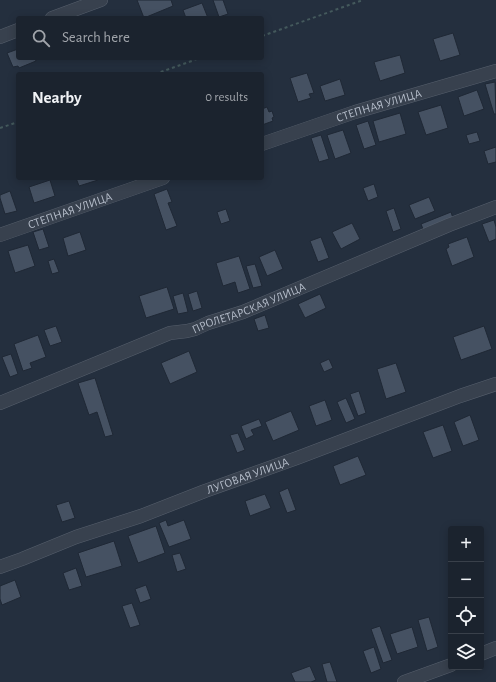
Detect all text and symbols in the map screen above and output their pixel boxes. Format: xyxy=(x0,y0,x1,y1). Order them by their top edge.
search box xyxy=(16,16,264,60)
icon: search xyxy=(30,27,52,49)
text: Search here xyxy=(62,30,130,45)
street label: СТЕПНАЯ УЛИЦА xyxy=(335,87,423,124)
text: Nearby xyxy=(32,89,82,106)
text: 0 results xyxy=(205,91,248,104)
street label: СТЕПНАЯ УЛИЦА xyxy=(26,190,114,231)
street label: ПРОЛЕТАРСКАЯ УЛИЦА xyxy=(190,280,307,336)
street label: ЛУГОВАЯ УЛИЦА xyxy=(205,455,290,496)
map controls xyxy=(448,526,484,670)
button: + xyxy=(448,526,484,562)
button: − xyxy=(448,562,484,598)
button: locate xyxy=(448,598,484,634)
button: layers xyxy=(448,634,484,670)

